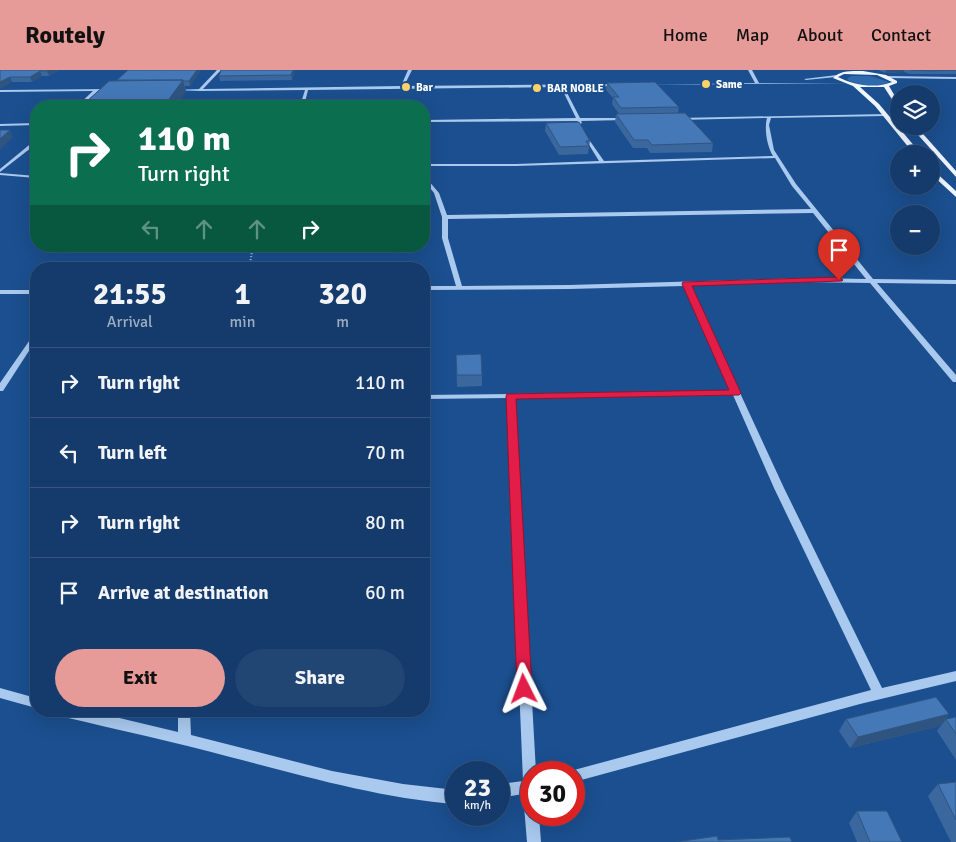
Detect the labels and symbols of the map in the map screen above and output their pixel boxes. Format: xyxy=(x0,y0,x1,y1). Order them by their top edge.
marker: Same xyxy=(700,78,712,90)
place label: Same xyxy=(716,78,743,91)
marker: Bar xyxy=(400,81,412,93)
place label: Bar xyxy=(416,81,433,94)
marker: BAR NOBLE xyxy=(531,82,543,94)
place label: BAR NOBLE xyxy=(547,82,604,95)
pin xyxy=(818,229,860,280)
position arrow xyxy=(497,662,549,714)
speed limit sign: 30 xyxy=(520,761,585,826)

